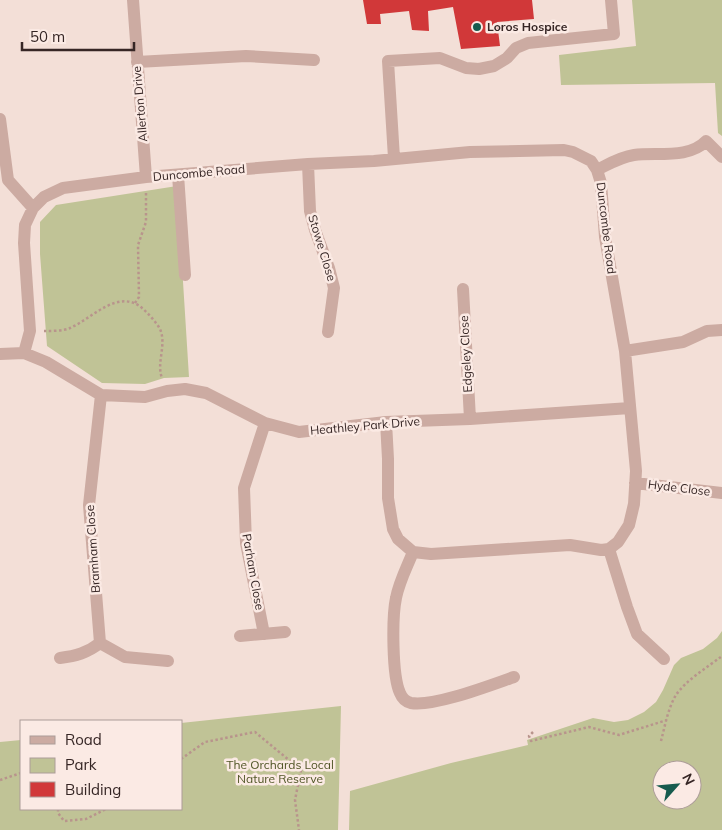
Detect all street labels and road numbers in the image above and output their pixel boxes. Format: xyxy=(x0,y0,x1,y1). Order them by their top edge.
street label: Allerton Drive xyxy=(129,66,150,142)
street label: Duncombe Road xyxy=(152,161,246,184)
street label: Duncombe Road xyxy=(593,181,620,275)
street label: Stowe Close xyxy=(305,213,340,283)
street label: Edgeley Close xyxy=(456,315,475,393)
street label: Heathley Park Drive xyxy=(309,413,421,438)
street label: Hyde Close xyxy=(647,476,711,499)
street label: Bramham Close xyxy=(82,504,103,594)
street label: Parham Close xyxy=(239,533,268,611)

